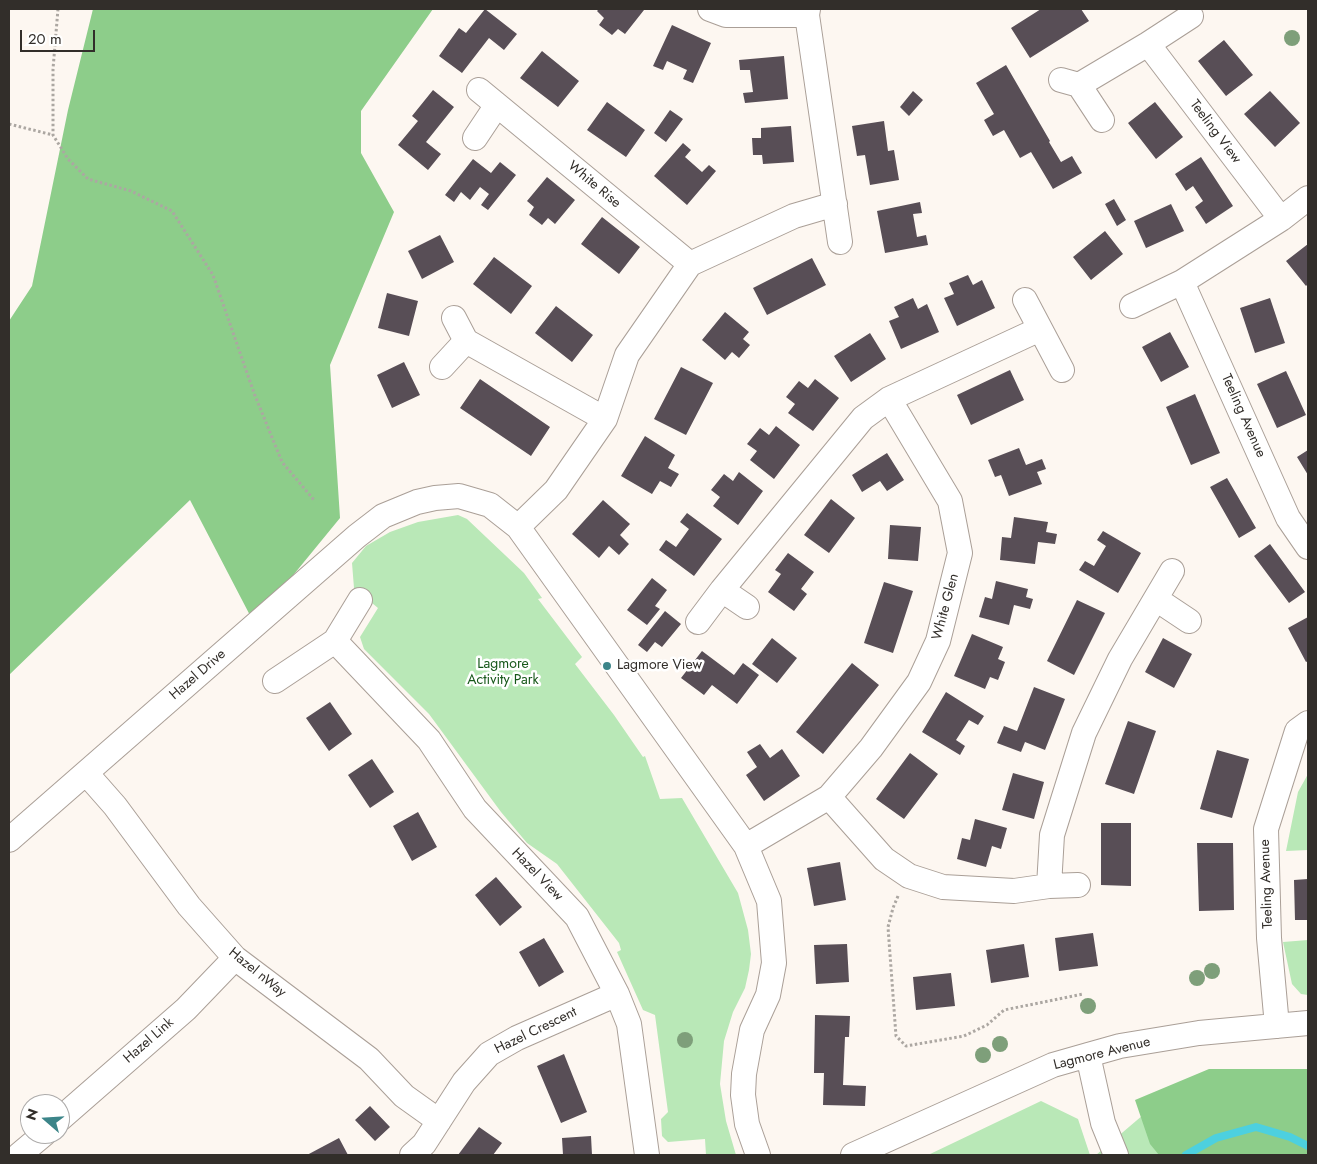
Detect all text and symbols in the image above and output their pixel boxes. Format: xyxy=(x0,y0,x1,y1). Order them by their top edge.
scale bar xyxy=(22,20,98,52)
text: 20 m xyxy=(28,28,62,50)
street label: Teeling View xyxy=(1186,97,1244,167)
street label: White Rise xyxy=(564,158,624,212)
street label: Teeling Avenue xyxy=(1217,372,1269,460)
street label: White Glen xyxy=(929,572,963,642)
street label: Hazel Drive xyxy=(167,646,229,704)
park label: Lagmore Activity Park xyxy=(467,657,539,690)
place label: Lagmore View xyxy=(617,658,702,674)
marker: Lagmore View xyxy=(601,660,613,672)
street label: Teeling Avenue xyxy=(1257,839,1277,929)
street label: Hazel View xyxy=(508,845,566,905)
street label: Hazel nWay xyxy=(225,945,289,1001)
street label: Hazel Crescent xyxy=(492,1004,580,1058)
street label: Hazel Link xyxy=(120,1015,178,1067)
street label: Lagmore Avenue xyxy=(1052,1034,1152,1074)
north arrow xyxy=(20,1094,70,1144)
text: N xyxy=(20,1106,43,1123)

